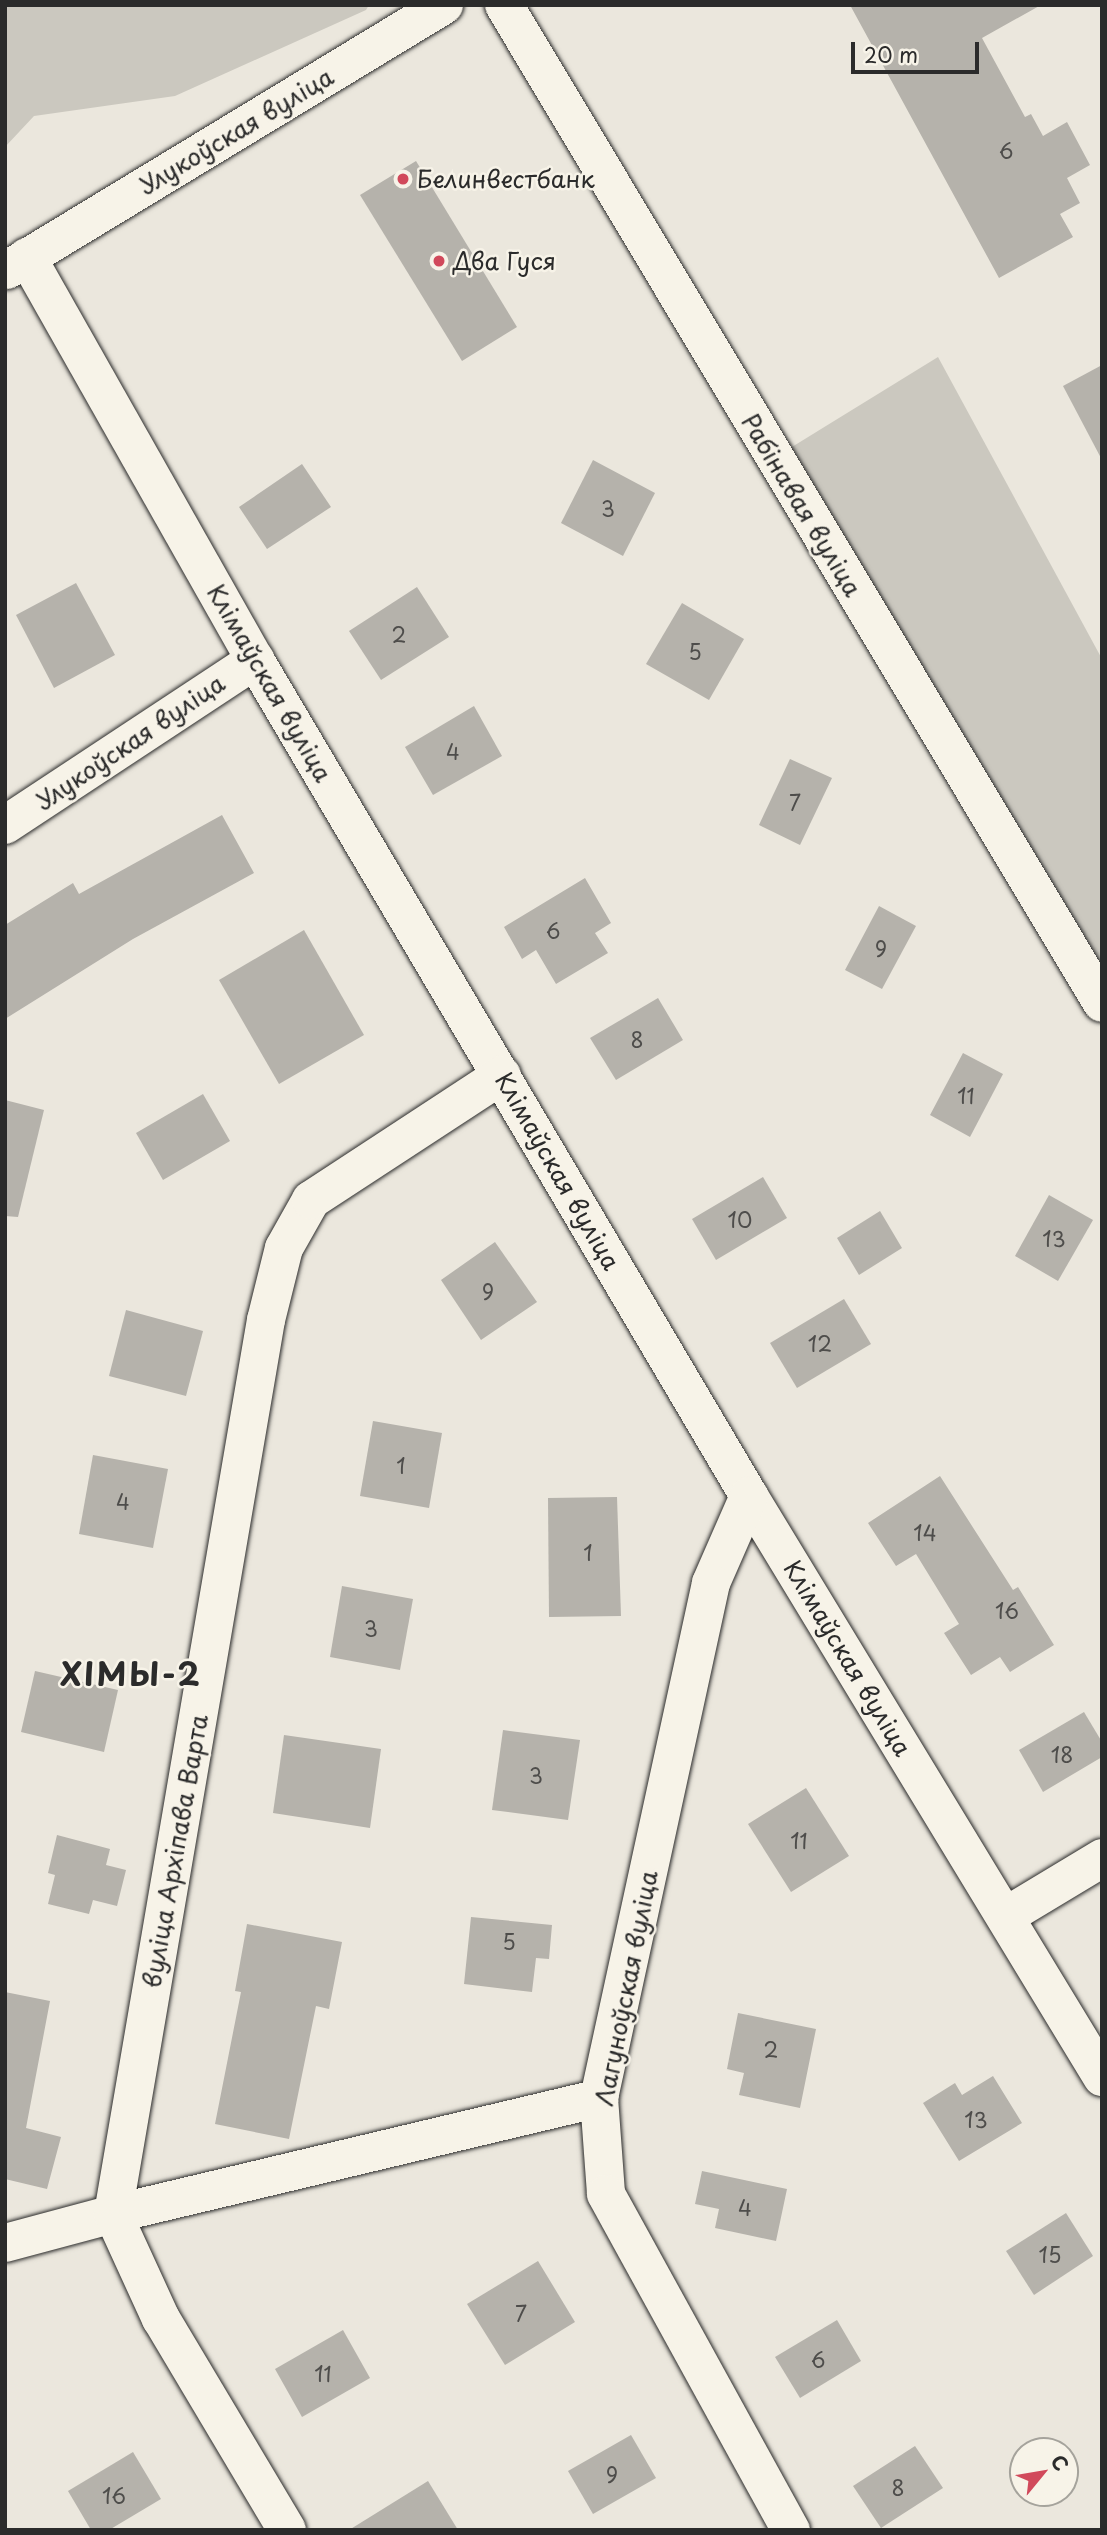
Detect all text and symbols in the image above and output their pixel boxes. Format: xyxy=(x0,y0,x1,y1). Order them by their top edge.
scale bar xyxy=(855,28,983,72)
text: 20 m xyxy=(864,38,918,70)
street label: Улукоўская вуліца xyxy=(133,61,339,201)
house number: 6 xyxy=(999,137,1013,163)
place label: Белинвестбанк xyxy=(417,165,595,193)
marker: Белинвестбанк xyxy=(395,171,411,187)
place label: Два Гуся xyxy=(453,247,558,275)
marker: Два Гуся xyxy=(431,253,447,269)
street label: Рабінавая вуліца xyxy=(736,409,868,601)
house number: 3 xyxy=(601,495,615,521)
street label: Клімаўская вуліца xyxy=(202,579,338,787)
house number: 2 xyxy=(392,621,406,647)
house number: 5 xyxy=(688,638,702,664)
street label: Улукоўская вуліца xyxy=(30,668,230,816)
house number: 4 xyxy=(446,738,460,764)
house number: 7 xyxy=(789,789,801,815)
house number: 6 xyxy=(546,917,560,943)
house number: 9 xyxy=(875,935,887,961)
house number: 8 xyxy=(630,1026,644,1052)
street label: Клімаўская вуліца xyxy=(490,1067,626,1275)
house number: 11 xyxy=(957,1082,975,1108)
house number: 10 xyxy=(728,1206,752,1232)
house number: 13 xyxy=(1042,1225,1066,1251)
house number: 9 xyxy=(482,1278,494,1304)
house number: 12 xyxy=(808,1330,832,1356)
house number: 1 xyxy=(396,1452,406,1478)
house number: 4 xyxy=(116,1488,130,1514)
house number: 14 xyxy=(913,1519,937,1545)
house number: 1 xyxy=(583,1539,593,1565)
street label: Клімаўская вуліца xyxy=(778,1555,918,1761)
house number: 16 xyxy=(995,1597,1019,1623)
house number: 3 xyxy=(364,1615,378,1641)
district label: ХІМЫ-2 xyxy=(62,1654,200,1692)
street label: вуліца Архіпава Варта xyxy=(137,1711,213,1991)
house number: 18 xyxy=(1051,1741,1073,1767)
house number: 3 xyxy=(529,1762,543,1788)
house number: 11 xyxy=(790,1827,808,1853)
street label: Лагуноўская вуліца xyxy=(589,1867,663,2109)
house number: 5 xyxy=(502,1928,516,1954)
house number: 2 xyxy=(764,2036,778,2062)
house number: 13 xyxy=(964,2106,988,2132)
house number: 4 xyxy=(738,2194,752,2220)
house number: 15 xyxy=(1039,2241,1061,2267)
house number: 7 xyxy=(515,2300,527,2326)
house number: 6 xyxy=(811,2346,825,2372)
house number: 11 xyxy=(314,2360,332,2386)
north arrow xyxy=(1009,2437,1079,2507)
text: С xyxy=(1045,2449,1076,2476)
house number: 9 xyxy=(606,2461,618,2487)
house number: 8 xyxy=(891,2474,905,2500)
house number: 16 xyxy=(102,2482,126,2508)

